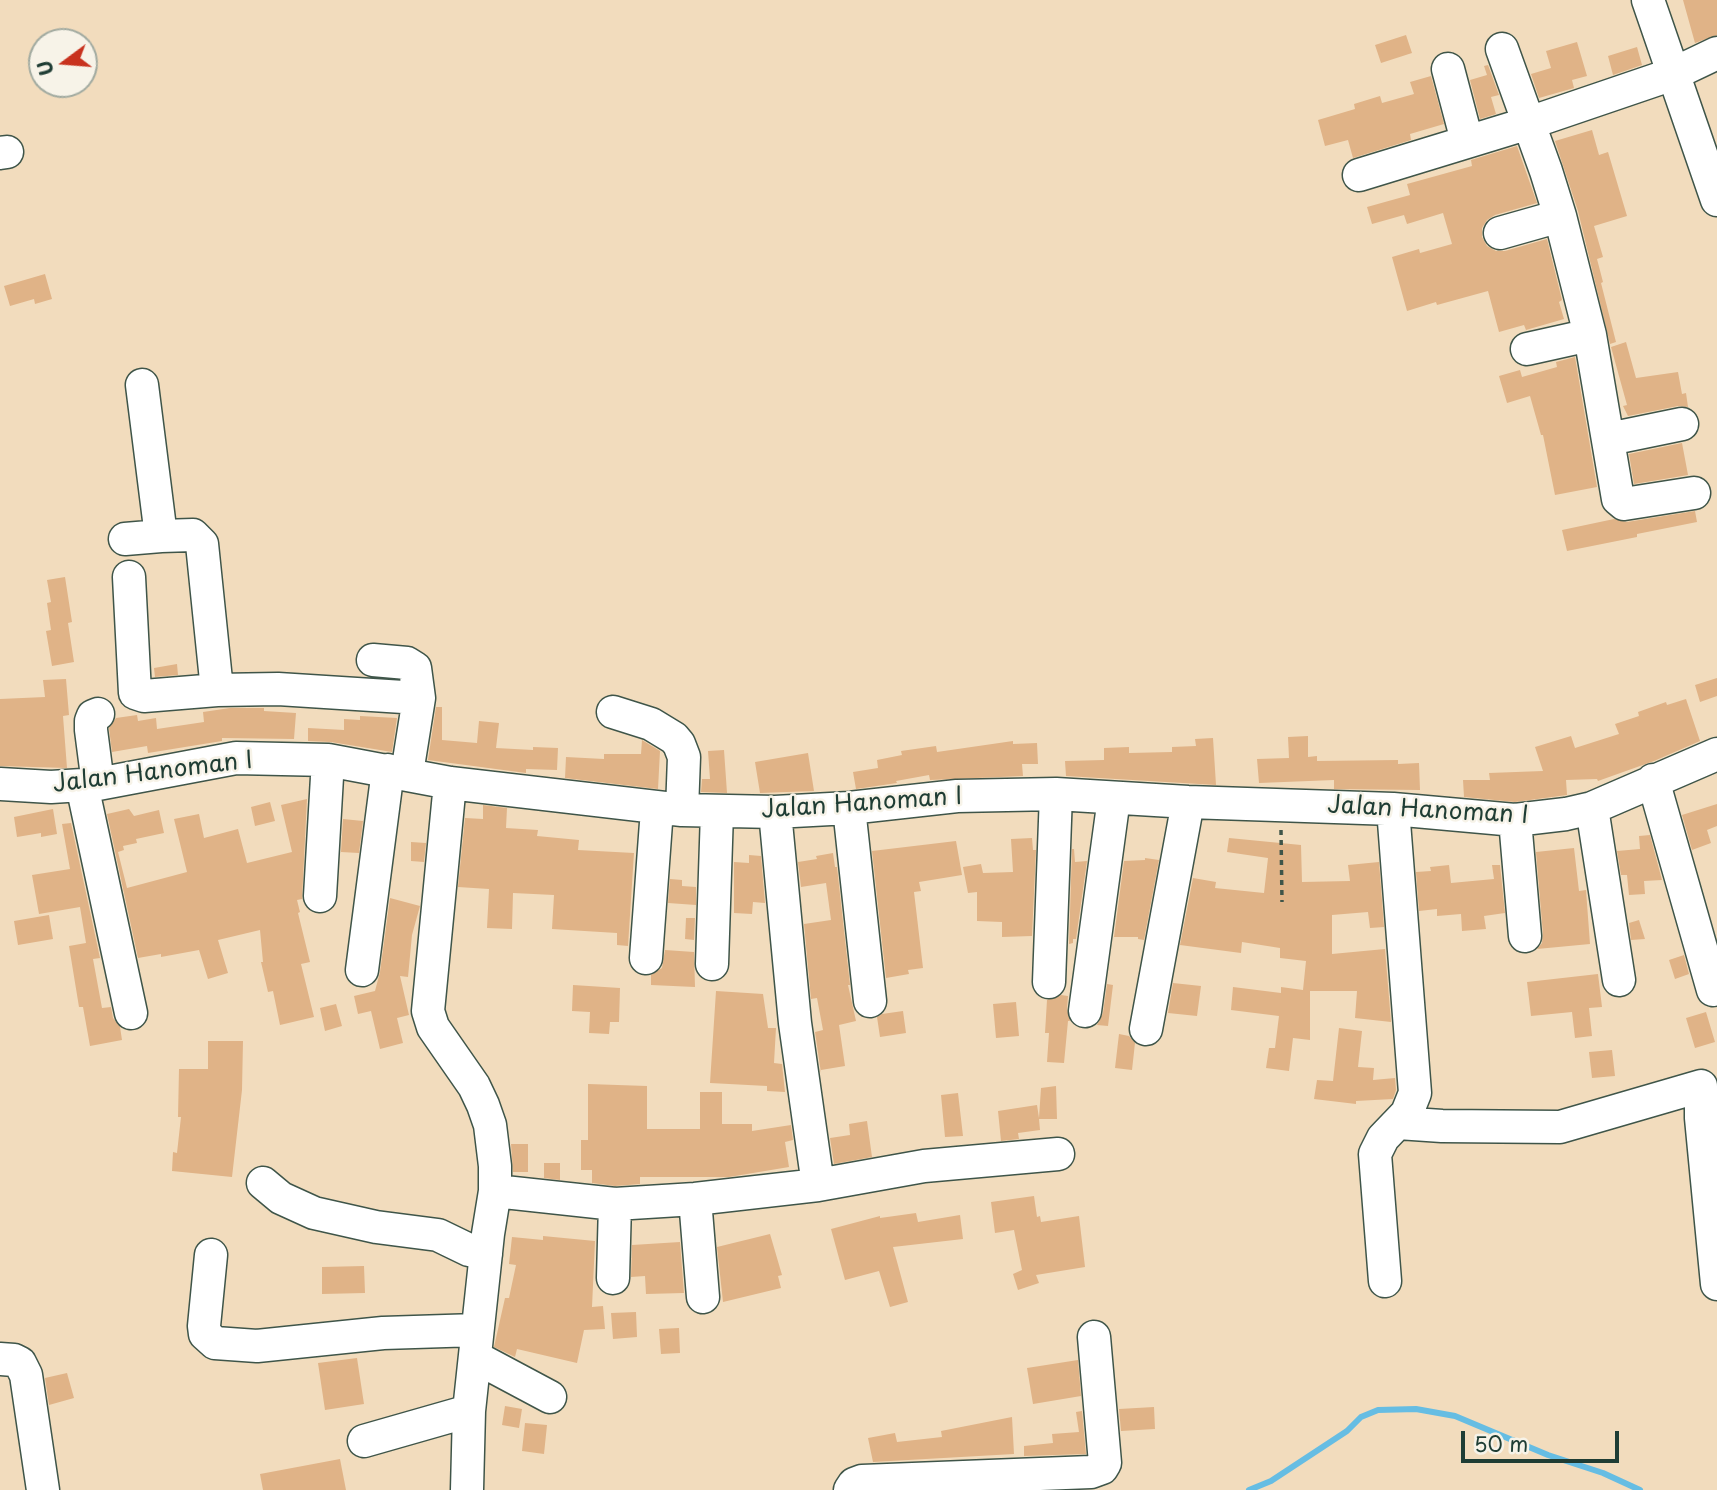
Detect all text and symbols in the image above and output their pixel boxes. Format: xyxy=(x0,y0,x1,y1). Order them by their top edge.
north arrow xyxy=(28,28,98,98)
text: U xyxy=(29,57,60,79)
street label: Jalan Hanoman I xyxy=(51,746,255,800)
street label: Jalan Hanoman I xyxy=(760,783,964,825)
street label: Jalan Hanoman I xyxy=(1327,791,1529,831)
scale bar xyxy=(1465,1416,1622,1460)
text: 50 m xyxy=(1474,1427,1528,1459)

